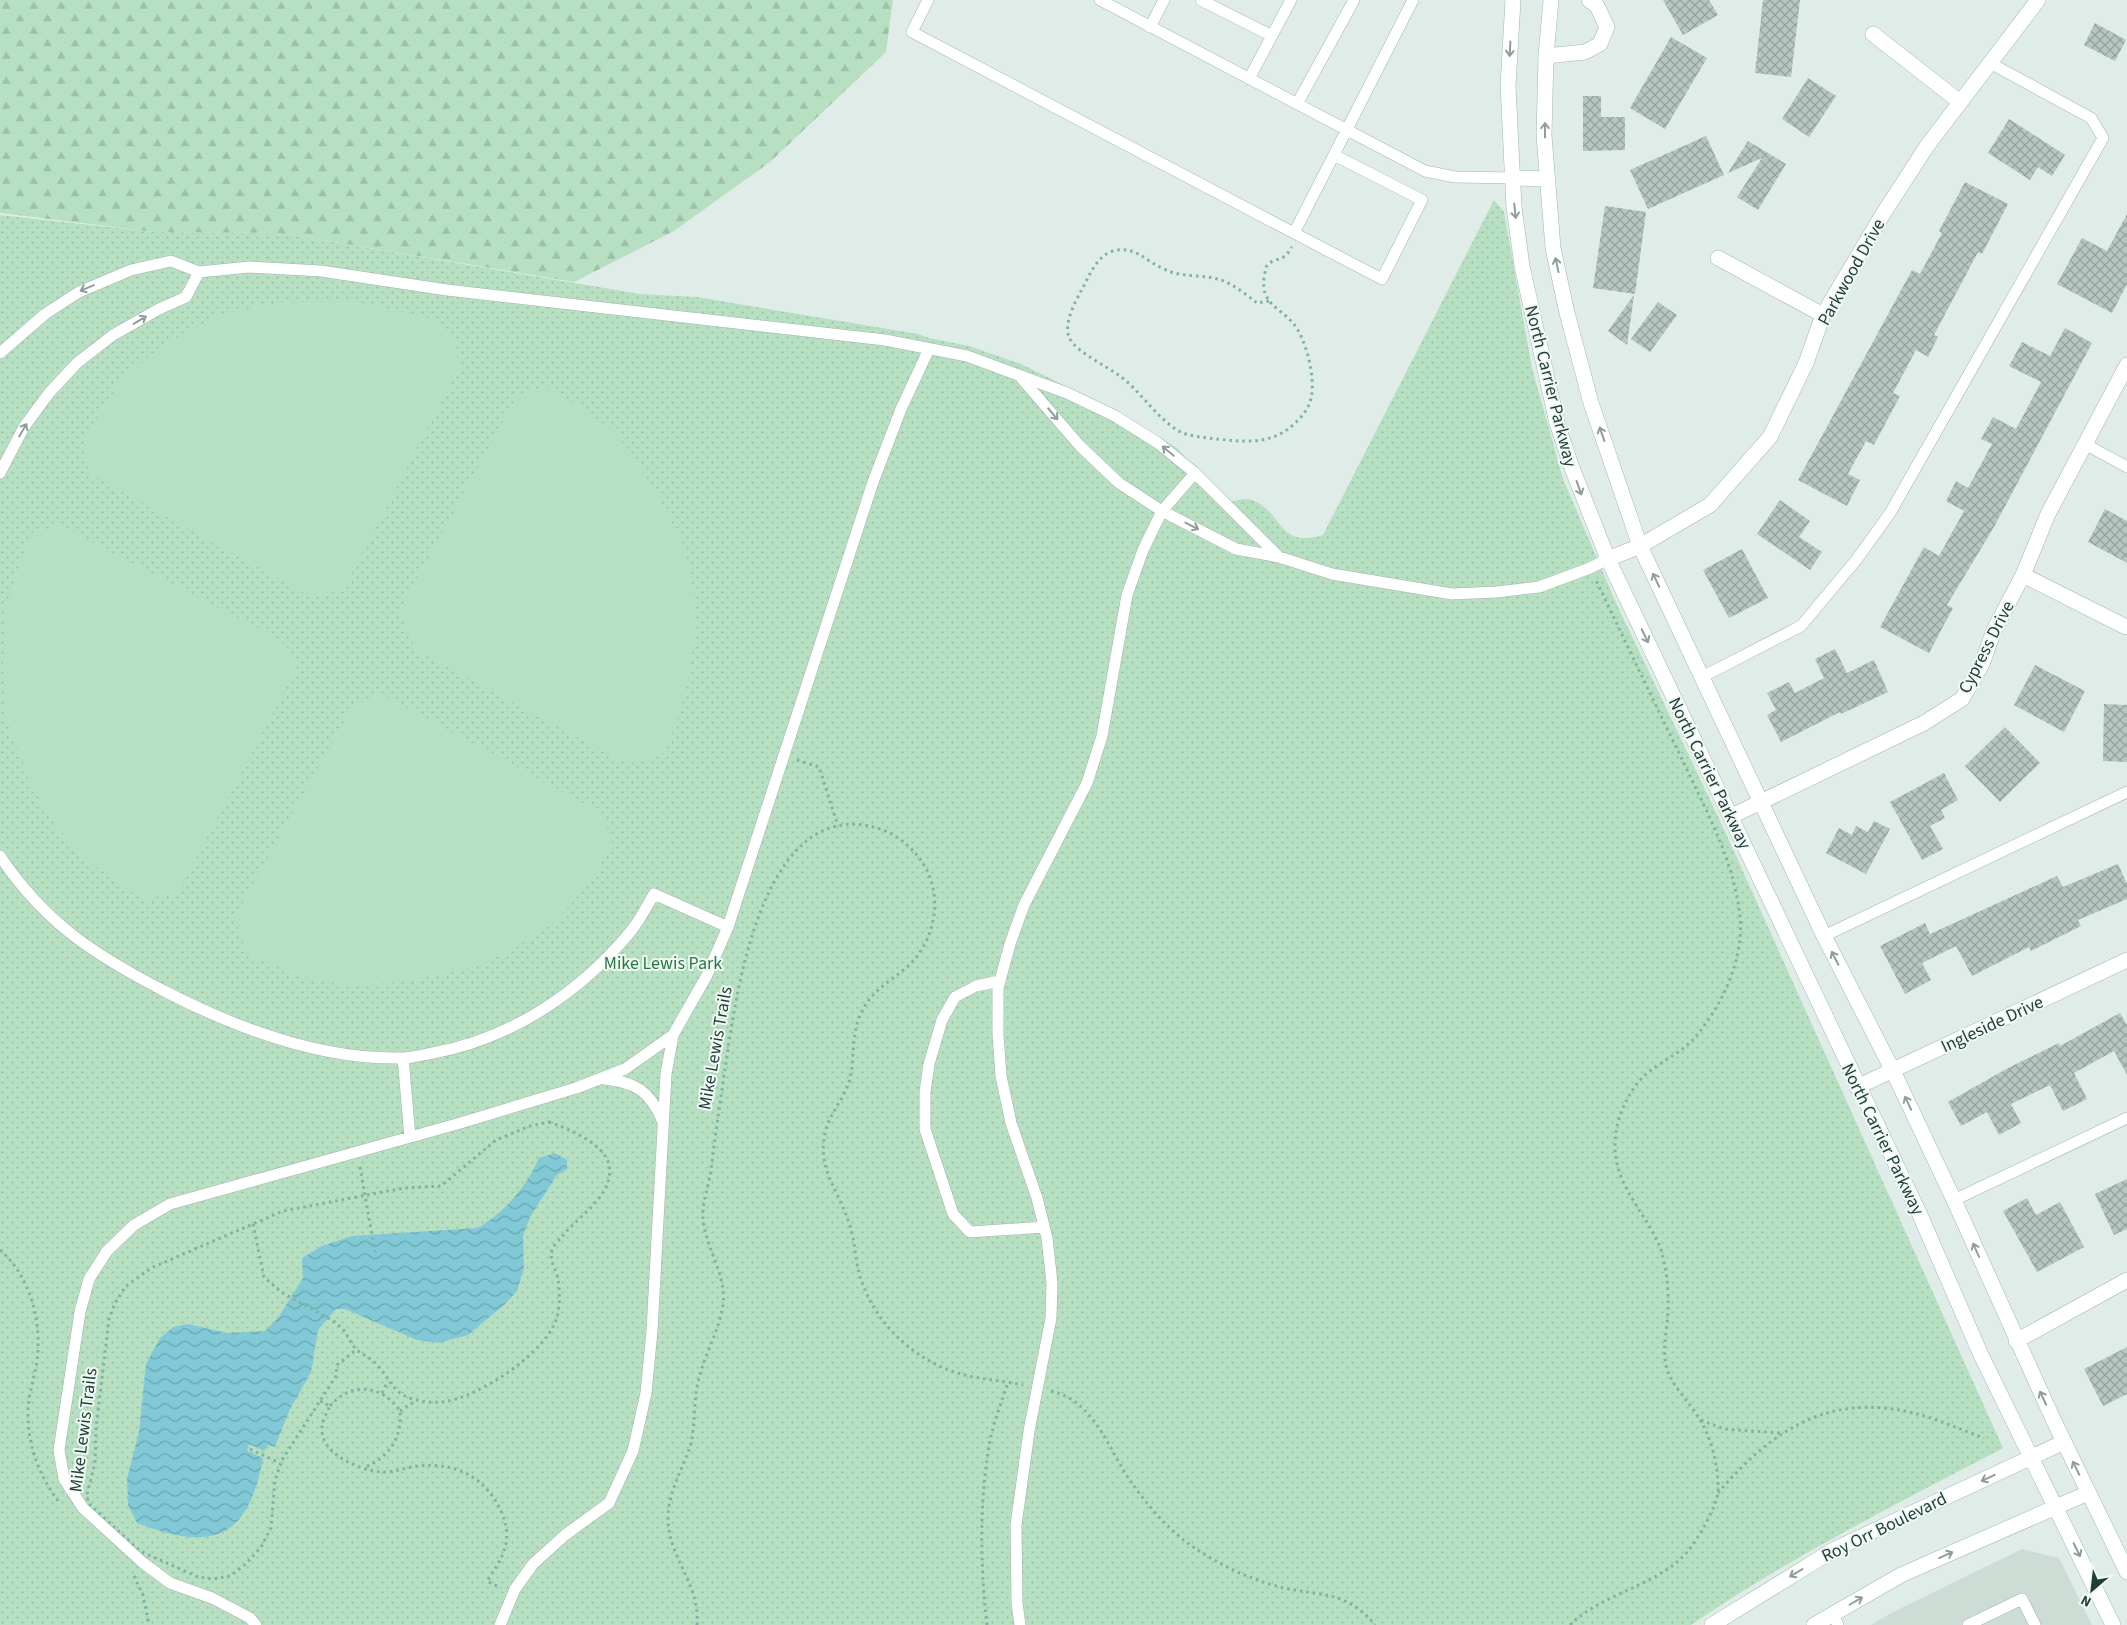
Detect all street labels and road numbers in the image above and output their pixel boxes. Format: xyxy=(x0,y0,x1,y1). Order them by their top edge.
street label: Parkwood Drive xyxy=(1812,214,1891,330)
street label: North Carrier Parkway xyxy=(1518,303,1583,470)
street label: Cypress Drive xyxy=(1952,596,2021,698)
street label: North Carrier Parkway xyxy=(1662,693,1757,854)
street label: Mike Lewis Trails xyxy=(692,984,739,1112)
street label: Ingleside Drive xyxy=(1937,990,2048,1059)
street label: North Carrier Parkway xyxy=(1835,1059,1930,1220)
street label: Mike Lewis Trails xyxy=(63,1367,104,1494)
street label: Roy Orr Boulevard xyxy=(1817,1486,1951,1569)

